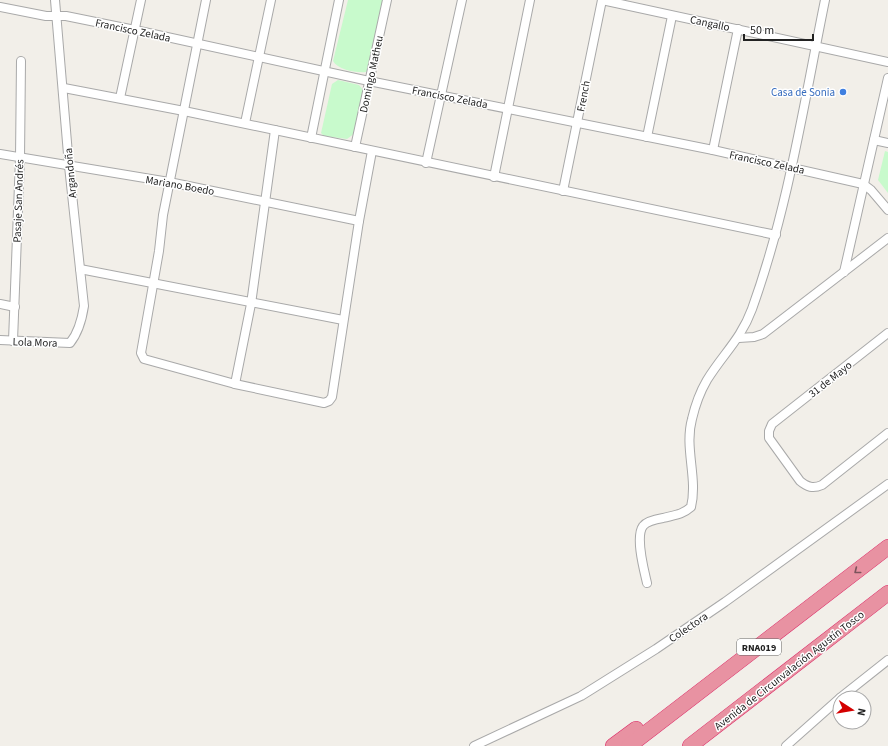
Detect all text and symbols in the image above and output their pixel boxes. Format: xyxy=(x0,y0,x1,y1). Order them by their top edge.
street label: Cangallo xyxy=(689,12,731,35)
street label: Francisco Zelada xyxy=(94,15,172,46)
scale bar xyxy=(744,16,813,42)
text: 50 m xyxy=(750,22,774,39)
street label: Domingo Matheu xyxy=(356,34,387,114)
street label: French xyxy=(573,79,594,113)
street label: Francisco Zelada xyxy=(411,83,489,112)
place label: Casa de Sonia xyxy=(771,85,835,100)
marker: Casa de Sonia xyxy=(838,87,848,97)
street label: Argandoña xyxy=(61,147,80,199)
street label: Francisco Zelada xyxy=(728,147,806,178)
street label: Pasaje San Andrés xyxy=(10,159,27,243)
street label: Mariano Boedo xyxy=(144,172,216,199)
street label: Lola Mora xyxy=(12,334,58,351)
street label: 31 de Mayo xyxy=(805,358,855,401)
one-way arrow xyxy=(855,566,862,573)
street label: Avenida de Circunvalación Agustín Tosco xyxy=(711,607,867,734)
street label: Colectora xyxy=(666,609,711,646)
road number: RNA019 xyxy=(737,639,781,655)
north arrow xyxy=(832,690,872,730)
text: N xyxy=(853,707,869,717)

